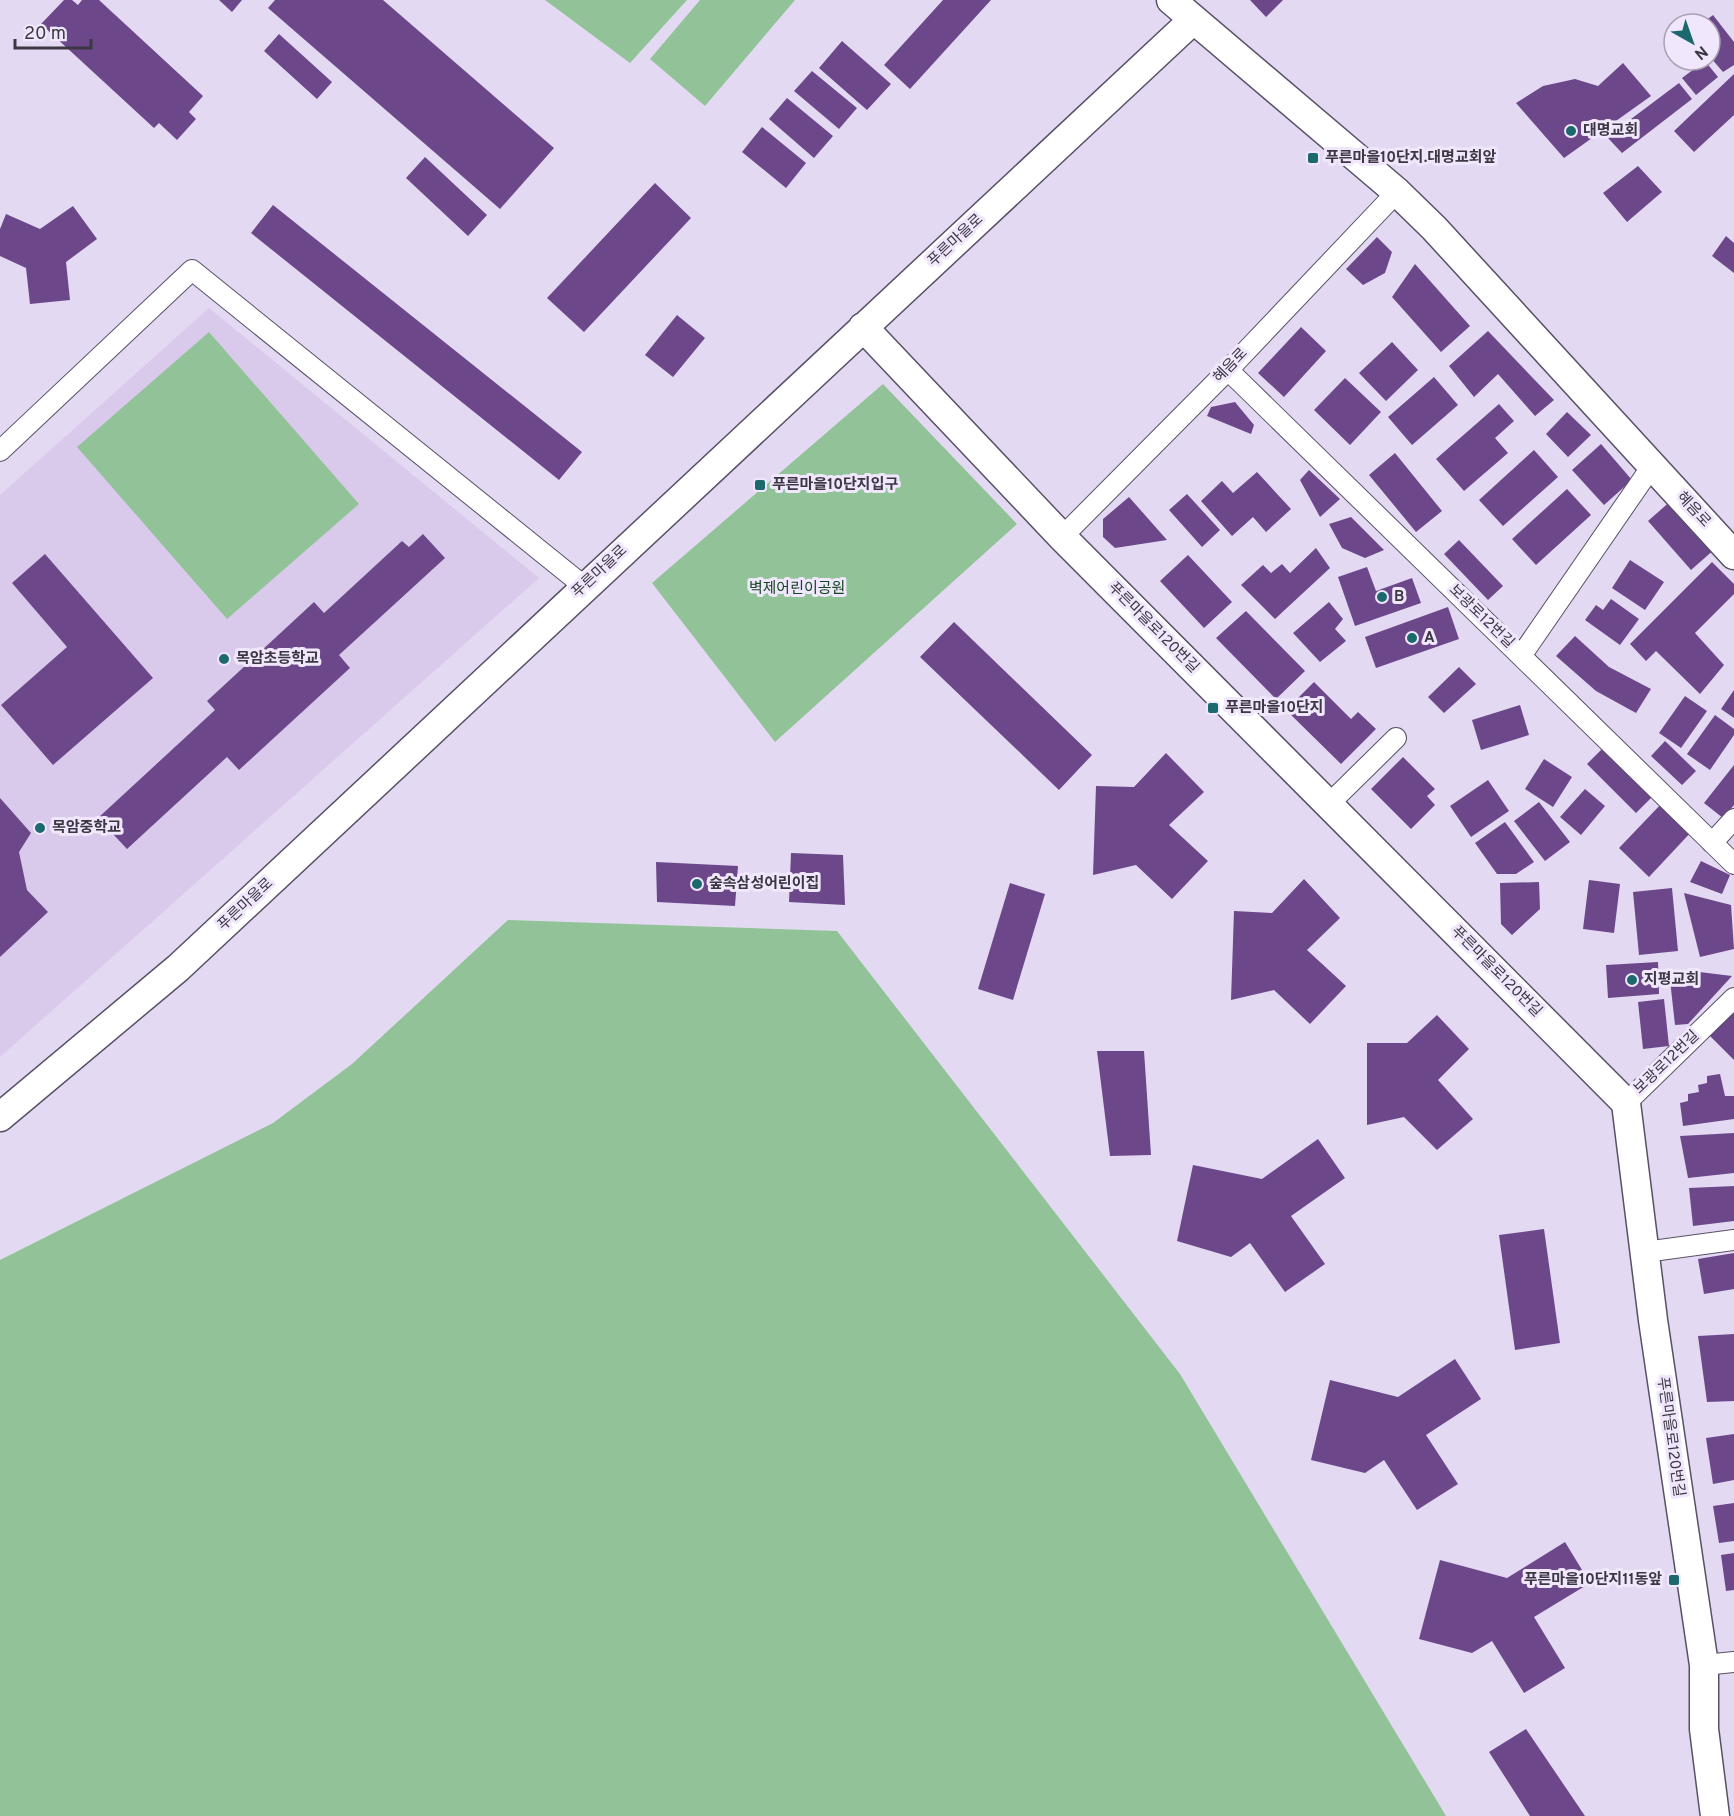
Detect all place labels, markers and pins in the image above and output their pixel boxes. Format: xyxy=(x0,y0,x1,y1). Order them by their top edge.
place label: 대명교회 xyxy=(1583,122,1638,141)
marker: 대명교회 xyxy=(1564,124,1578,138)
place label: 푸른마을10단지.대명교회앞 xyxy=(1325,149,1497,168)
marker: 푸른마을10단지.대명교회앞 xyxy=(1306,151,1320,165)
place label: 푸른마을10단지입구 xyxy=(772,476,898,495)
marker: 푸른마을10단지입구 xyxy=(753,478,767,492)
place label: B xyxy=(1394,588,1404,607)
marker: B xyxy=(1375,590,1389,604)
place label: A xyxy=(1424,629,1435,648)
marker: A xyxy=(1405,631,1419,645)
place label: 목암초등학교 xyxy=(236,649,319,669)
marker: 목암초등학교 xyxy=(217,652,231,666)
place label: 푸른마을10단지 xyxy=(1225,699,1324,718)
marker: 푸른마을10단지 xyxy=(1206,701,1220,715)
place label: 목암중학교 xyxy=(52,818,121,838)
marker: 목암중학교 xyxy=(33,821,47,835)
place label: 숲속삼성어린이집 xyxy=(709,875,819,894)
marker: 숲속삼성어린이집 xyxy=(690,877,704,891)
place label: 지평교회 xyxy=(1644,971,1699,990)
marker: 지평교회 xyxy=(1625,973,1639,987)
place label: 푸른마을10단지11동앞 xyxy=(1524,1571,1662,1590)
marker: 푸른마을10단지11동앞 xyxy=(1667,1573,1681,1587)

